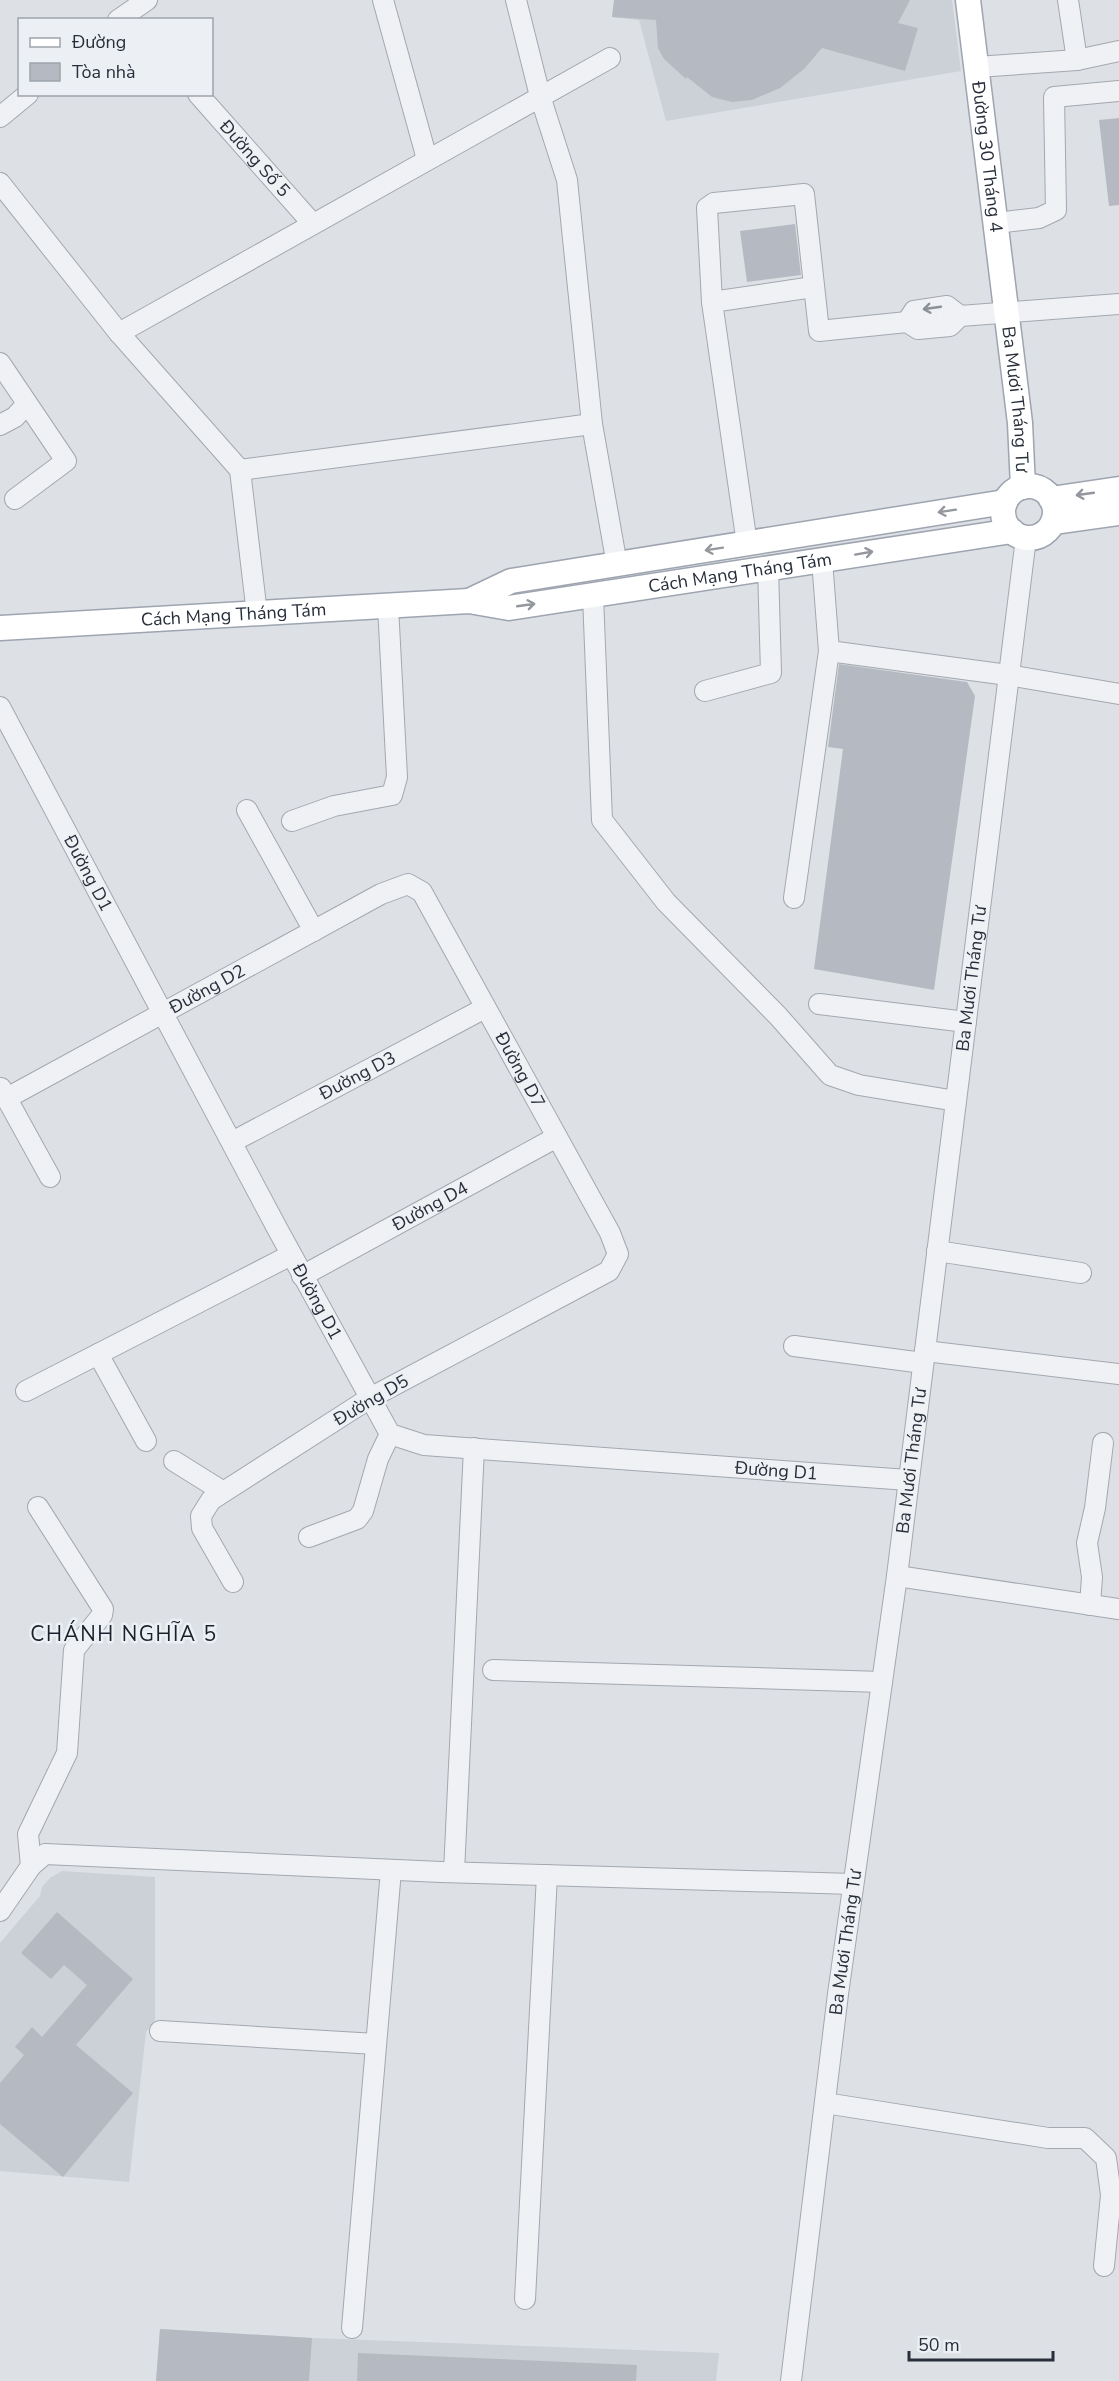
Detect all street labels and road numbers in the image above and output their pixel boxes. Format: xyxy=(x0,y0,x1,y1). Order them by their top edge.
street label: Đường 30 Tháng 4 xyxy=(966,79,1008,234)
street label: Đường Số 5 xyxy=(214,114,296,202)
street label: Ba Mươi Tháng Tư xyxy=(996,325,1034,473)
street label: Cách Mạng Tháng Tám xyxy=(646,547,833,599)
street label: Cách Mạng Tháng Tám xyxy=(140,597,327,632)
street label: Đường D1 xyxy=(58,830,118,915)
street label: Ba Mươi Tháng Tư xyxy=(950,904,992,1053)
street label: Đường D2 xyxy=(164,958,249,1020)
street label: Đường D7 xyxy=(489,1027,551,1112)
street label: Đường D3 xyxy=(314,1045,400,1106)
street label: Đường D4 xyxy=(387,1176,473,1237)
street label: Đường D1 xyxy=(286,1259,348,1344)
street label: Đường D5 xyxy=(328,1369,413,1432)
street label: Ba Mươi Tháng Tư xyxy=(890,1386,932,1535)
street label: Đường D1 xyxy=(733,1455,819,1485)
street label: Ba Mươi Tháng Tư xyxy=(824,1867,868,2016)

